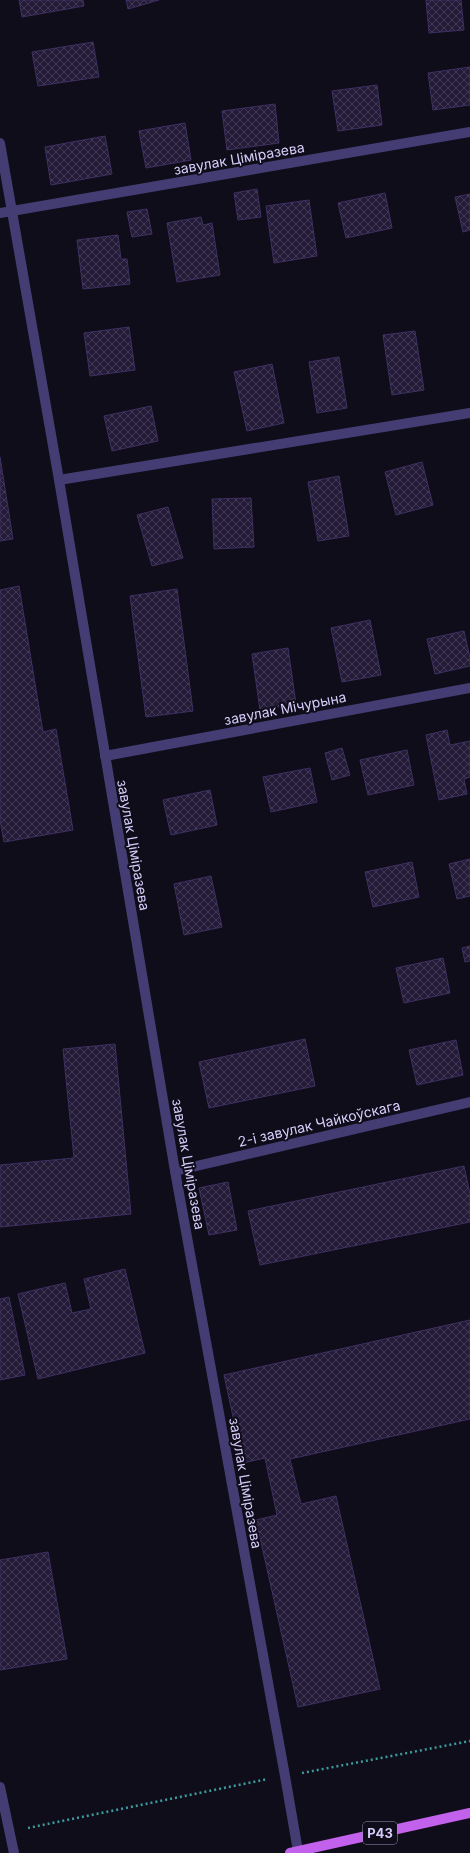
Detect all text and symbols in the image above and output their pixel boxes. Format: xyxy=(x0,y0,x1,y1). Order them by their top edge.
street label: завулак Ціміразева xyxy=(172,138,306,178)
street label: завулак Мічурына xyxy=(222,688,348,728)
street label: завулак Ціміразева xyxy=(114,778,154,912)
street label: 2-і завулак Чайкоўскага xyxy=(236,1096,402,1150)
street label: завулак Ціміразева xyxy=(169,1097,209,1231)
street label: завулак Ціміразева xyxy=(226,1416,266,1550)
road number: Р43 xyxy=(363,1822,397,1844)

